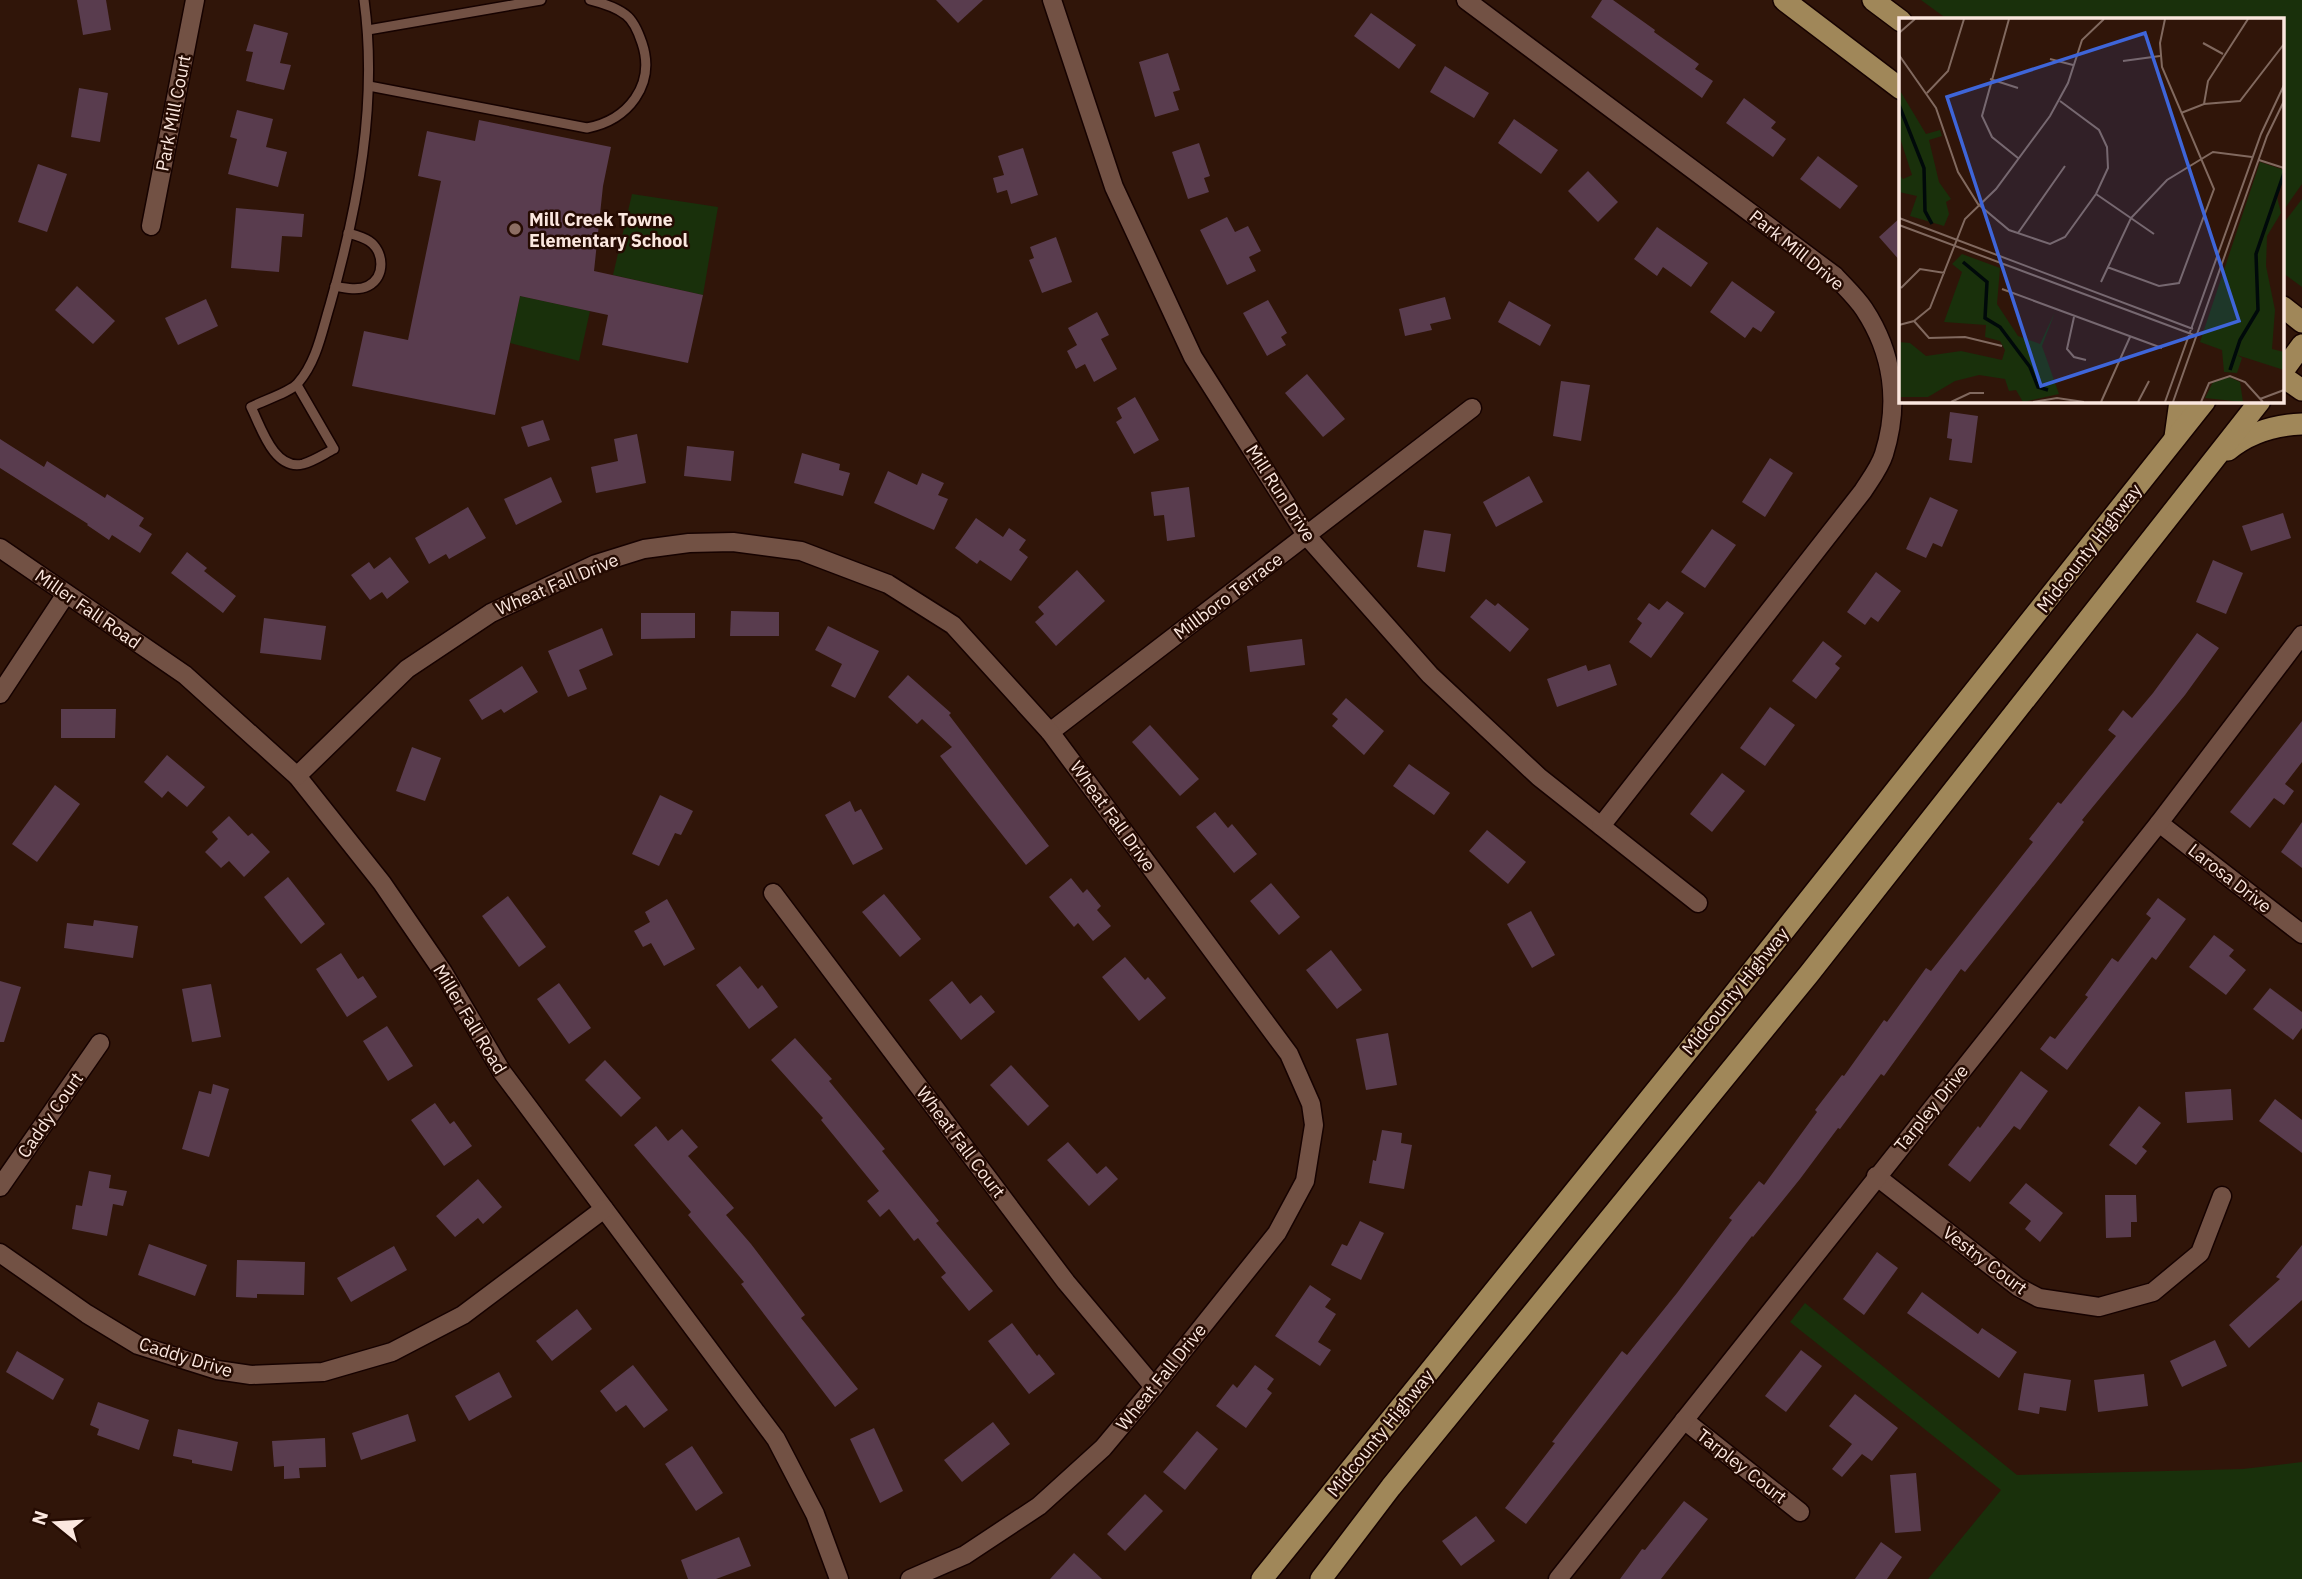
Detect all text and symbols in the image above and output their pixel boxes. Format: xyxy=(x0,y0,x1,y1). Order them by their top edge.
inset map xyxy=(1899,18,2284,402)
street label: Park Mill Court xyxy=(150,53,196,173)
street label: Park Mill Drive xyxy=(1745,205,1849,295)
place label: Mill Creek Towne Elementary School xyxy=(529,208,688,252)
marker: Mill Creek Towne Elementary School xyxy=(507,221,523,237)
street label: Mill Run Drive xyxy=(1241,440,1321,546)
street label: Midcounty Highway xyxy=(2031,479,2147,617)
street label: Millboro Terrace xyxy=(1169,547,1287,645)
street label: Wheat Fall Drive xyxy=(492,548,622,620)
street label: Miller Fall Road xyxy=(31,564,145,654)
street label: Wheat Fall Drive xyxy=(1065,756,1161,876)
street label: Larosa Drive xyxy=(2184,838,2276,918)
street label: Midcounty Highway xyxy=(1676,923,1794,1059)
street label: Miller Fall Road xyxy=(428,960,512,1078)
street label: Tarpley Drive xyxy=(1889,1060,1973,1156)
street label: Caddy Court xyxy=(12,1068,88,1162)
street label: Wheat Fall Court xyxy=(912,1082,1010,1202)
street label: Vestry Court xyxy=(1938,1221,2032,1299)
street label: Wheat Fall Drive xyxy=(1111,1319,1211,1435)
street label: Caddy Drive xyxy=(136,1332,236,1382)
street label: Midcounty Highway xyxy=(1321,1365,1439,1501)
street label: Tarpley Court xyxy=(1692,1424,1792,1508)
north arrow xyxy=(21,1488,91,1558)
text: N xyxy=(26,1507,53,1528)

